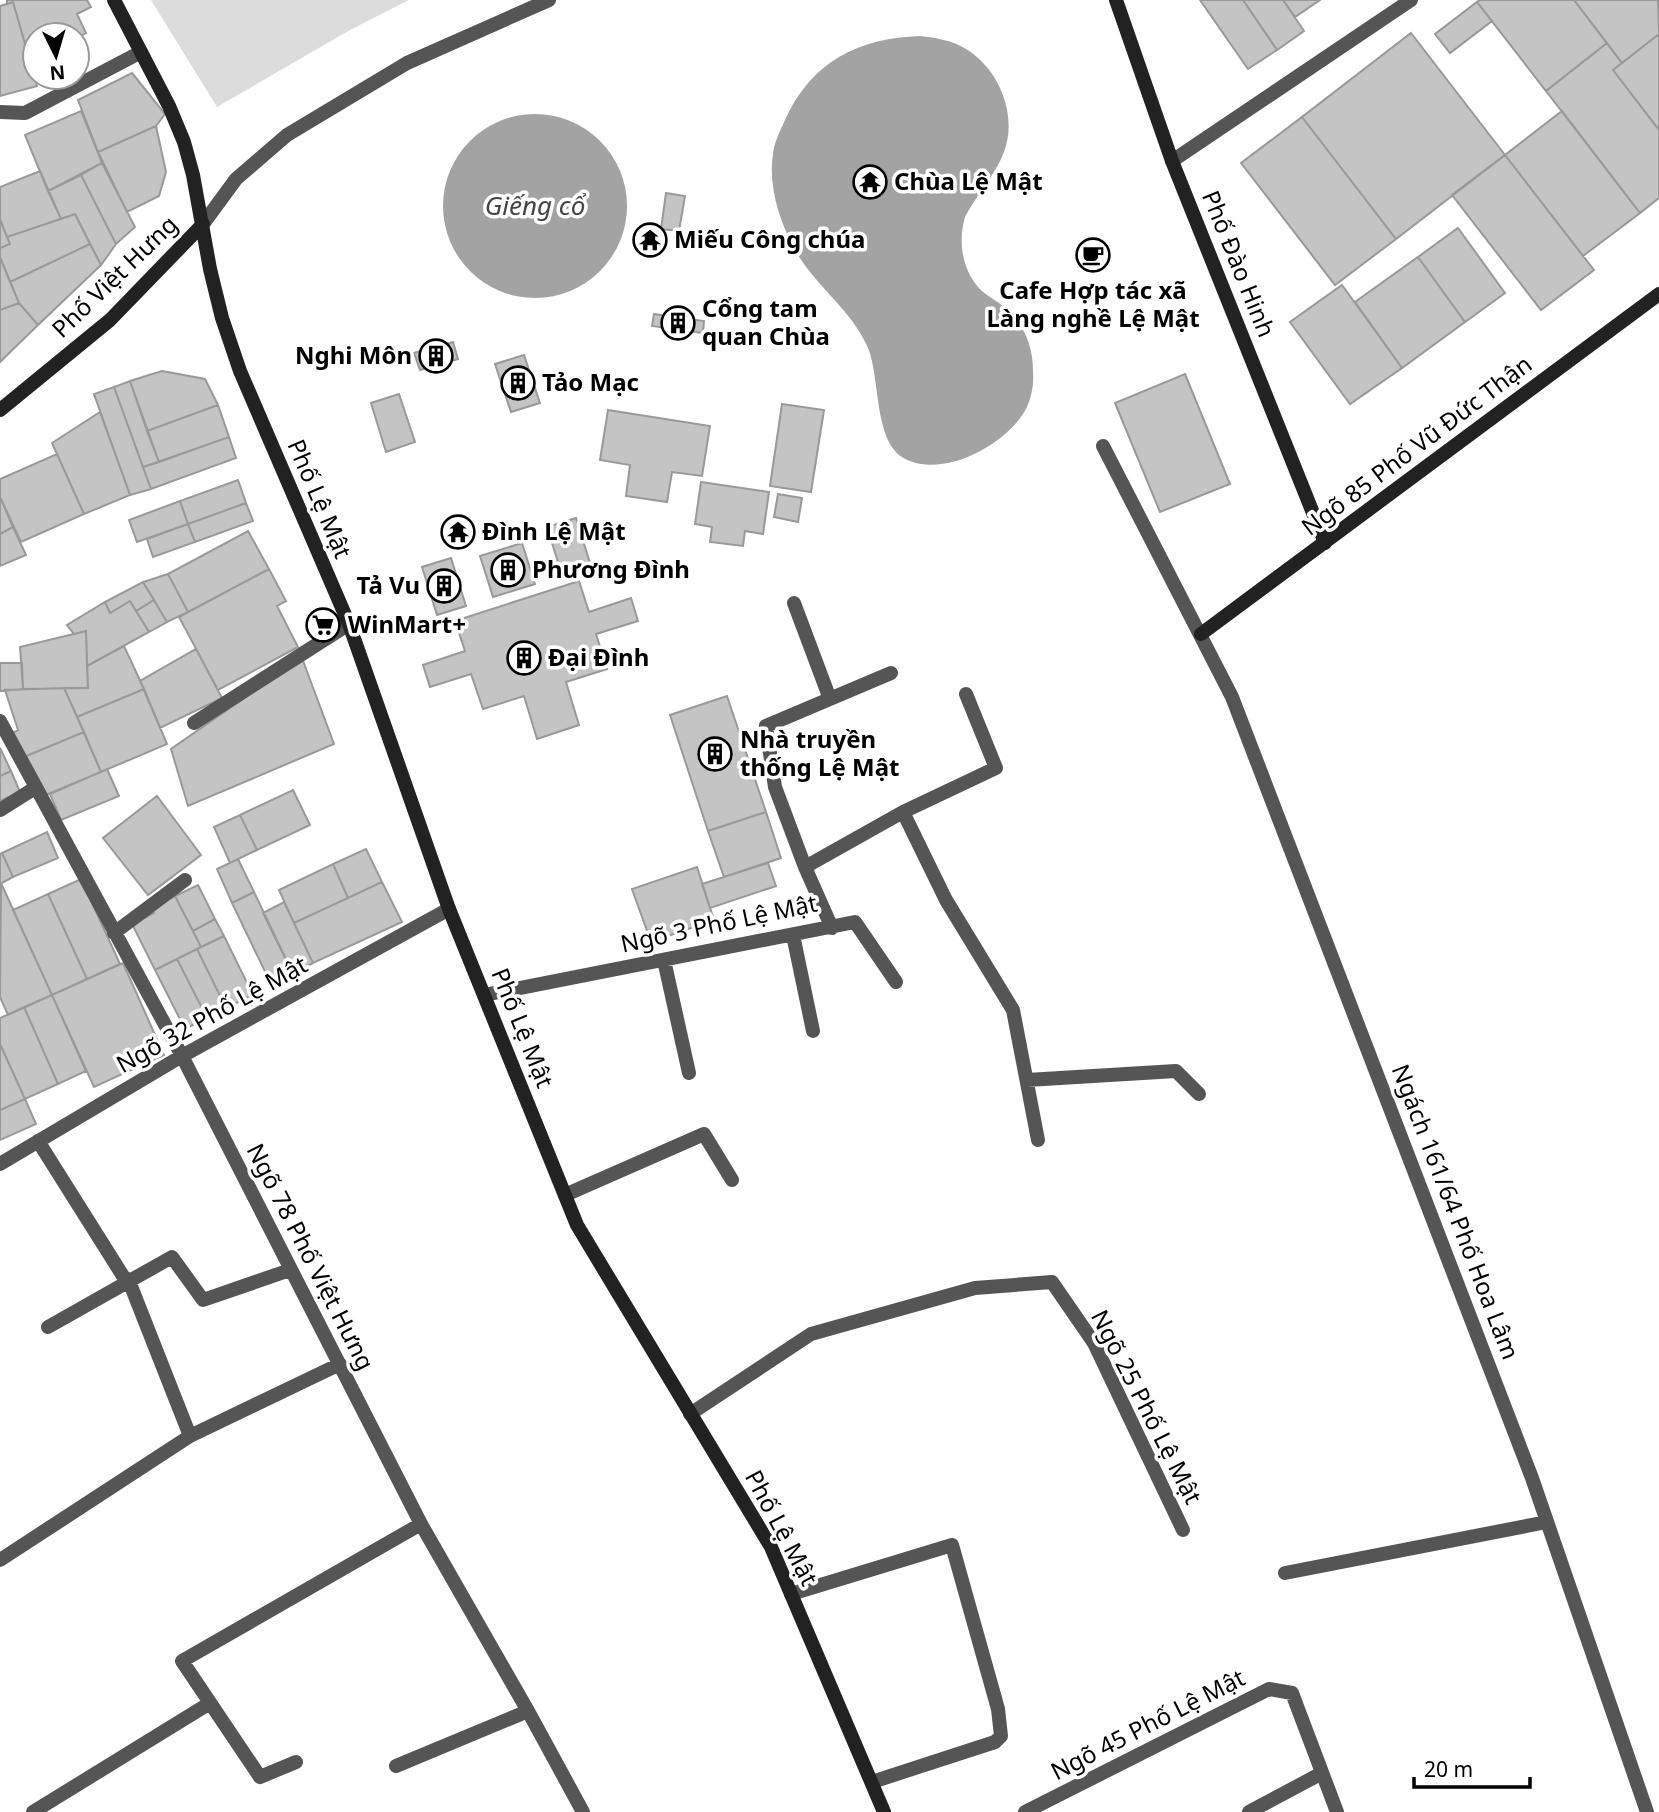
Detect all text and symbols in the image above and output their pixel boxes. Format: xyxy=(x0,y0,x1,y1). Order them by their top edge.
north arrow xyxy=(21,21,91,91)
text: N xyxy=(49,59,66,87)
temple icon: Chùa Lệ Mật xyxy=(851,163,889,201)
place label: Chùa Lệ Mật xyxy=(894,164,1043,197)
street label: Phố Đào Hinh xyxy=(1195,185,1284,342)
water label: Giếng cổ xyxy=(485,187,587,223)
street label: Phố Việt Hưng xyxy=(44,208,184,344)
temple icon: Miếu Công chúa xyxy=(631,221,669,259)
place label: Miếu Công chúa xyxy=(674,222,865,255)
cafe icon: Cafe Hợp tác xã Làng nghề Lệ Mật xyxy=(1074,236,1112,274)
place label: Cafe Hợp tác xã Làng nghề Lệ Mật xyxy=(986,273,1200,334)
place label: Cổng tam quan Chùa xyxy=(702,291,830,352)
building icon: Cổng tam quan Chùa xyxy=(659,304,697,342)
building icon: Nghi Môn xyxy=(417,337,455,375)
place label: Nghi Môn xyxy=(295,338,412,371)
street label: Ngõ 85 Phố Vũ Đức Thận xyxy=(1294,347,1538,542)
building icon: Tảo Mạc xyxy=(499,364,537,402)
place label: Tảo Mạc xyxy=(542,365,639,398)
street label: Phố Lệ Mật xyxy=(281,434,360,563)
temple icon: Đình Lệ Mật xyxy=(439,513,477,551)
place label: Đình Lệ Mật xyxy=(482,514,626,547)
building icon: Phương Đình xyxy=(489,551,527,589)
place label: Phương Đình xyxy=(532,552,690,585)
building icon: Tả Vu xyxy=(425,567,463,605)
place label: Tả Vu xyxy=(356,568,420,601)
supermarket icon: WinMart+ xyxy=(304,606,342,644)
place label: WinMart+ xyxy=(348,607,466,640)
building icon: Đại Đình xyxy=(505,639,543,677)
place label: Đại Đình xyxy=(548,640,649,673)
place label: Nhà truyền thống Lệ Mật xyxy=(740,722,899,783)
building icon: Nhà truyền thống Lệ Mật xyxy=(696,735,734,773)
street label: Ngõ 3 Phố Lệ Mật xyxy=(617,886,820,959)
street label: Ngõ 32 Phố Lệ Mật xyxy=(110,947,313,1080)
street label: Phố Lệ Mật xyxy=(484,963,562,1093)
street label: Ngách 161/64 Phố Hoa Lâm xyxy=(1385,1059,1528,1364)
street label: Ngõ 78 Phố Việt Hưng xyxy=(240,1137,383,1375)
street label: Ngõ 25 Phố Lệ Mật xyxy=(1084,1304,1211,1509)
street label: Phố Lệ Mật xyxy=(738,1464,827,1591)
street label: Ngõ 45 Phố Lệ Mật xyxy=(1045,1660,1250,1787)
scale bar xyxy=(1414,1745,1530,1789)
text: 20 m xyxy=(1424,1755,1473,1783)

